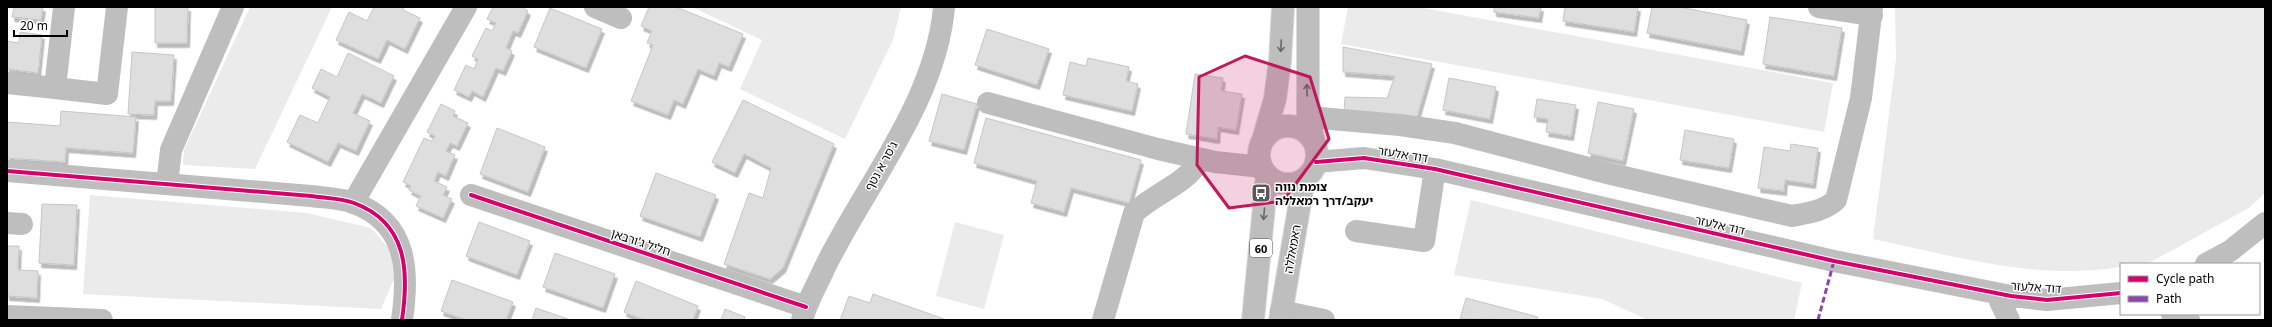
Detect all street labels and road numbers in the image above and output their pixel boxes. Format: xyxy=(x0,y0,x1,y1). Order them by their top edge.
street label: ג'סר א נטף xyxy=(860,138,902,194)
street label: דוד אלעזר xyxy=(1377,142,1430,166)
street label: דוד אלעזר xyxy=(1693,211,1747,239)
street label: ראמאללה xyxy=(1279,223,1305,275)
street label: חליל ג'ורבאן xyxy=(609,224,673,260)
road number: 60 xyxy=(1250,239,1272,257)
street label: דוד אלעזר xyxy=(2010,277,2062,297)

